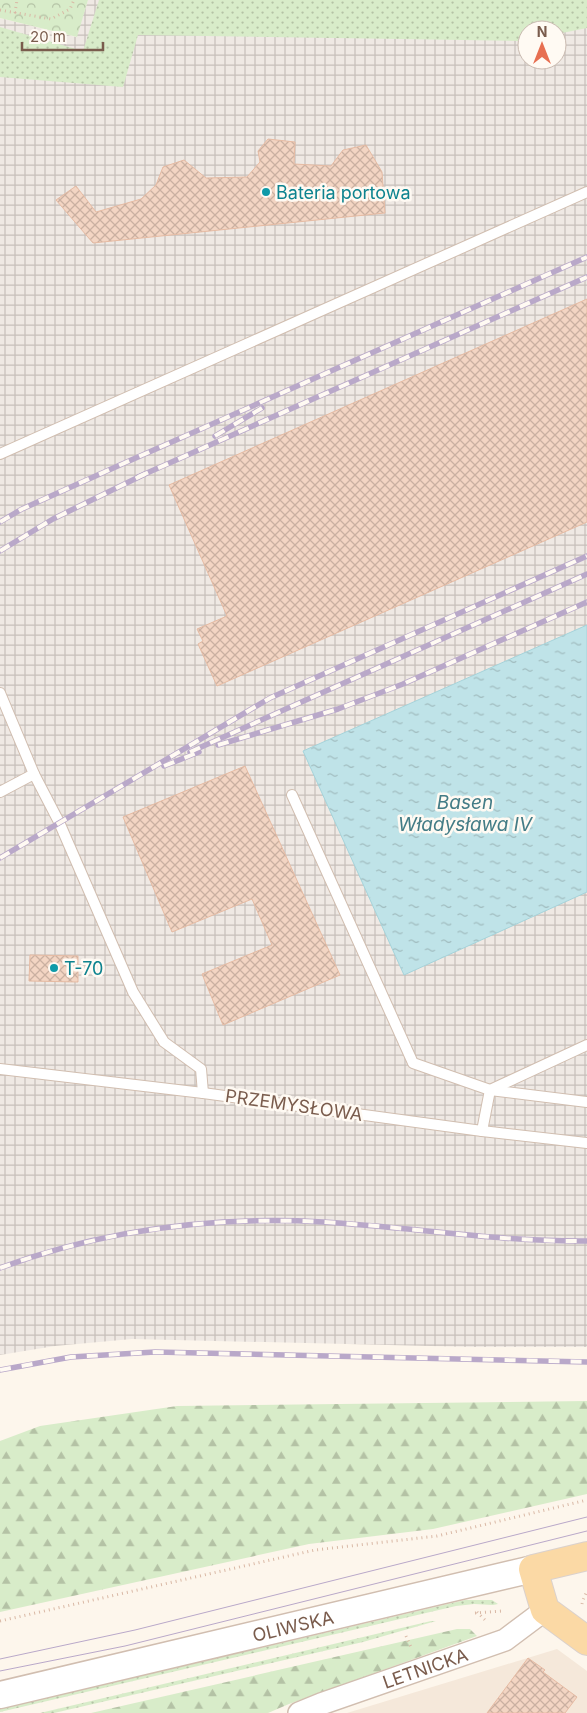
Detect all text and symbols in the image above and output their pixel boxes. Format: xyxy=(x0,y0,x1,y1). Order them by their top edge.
scale bar xyxy=(22,20,104,52)
north arrow xyxy=(517,20,567,70)
text: N xyxy=(537,23,547,40)
text: 20 m xyxy=(30,27,66,46)
place label: Bateria portowa xyxy=(276,182,411,203)
marker: Bateria portowa xyxy=(260,186,272,198)
water label: Basen Władysława IV xyxy=(398,791,534,836)
place label: T-70 xyxy=(64,958,103,979)
marker: T-70 xyxy=(48,962,60,974)
street label: PRZEMYSŁOWA xyxy=(224,1085,364,1125)
street label: OLIWSKA xyxy=(250,1606,336,1645)
street label: LETNICKA xyxy=(380,1643,470,1692)

